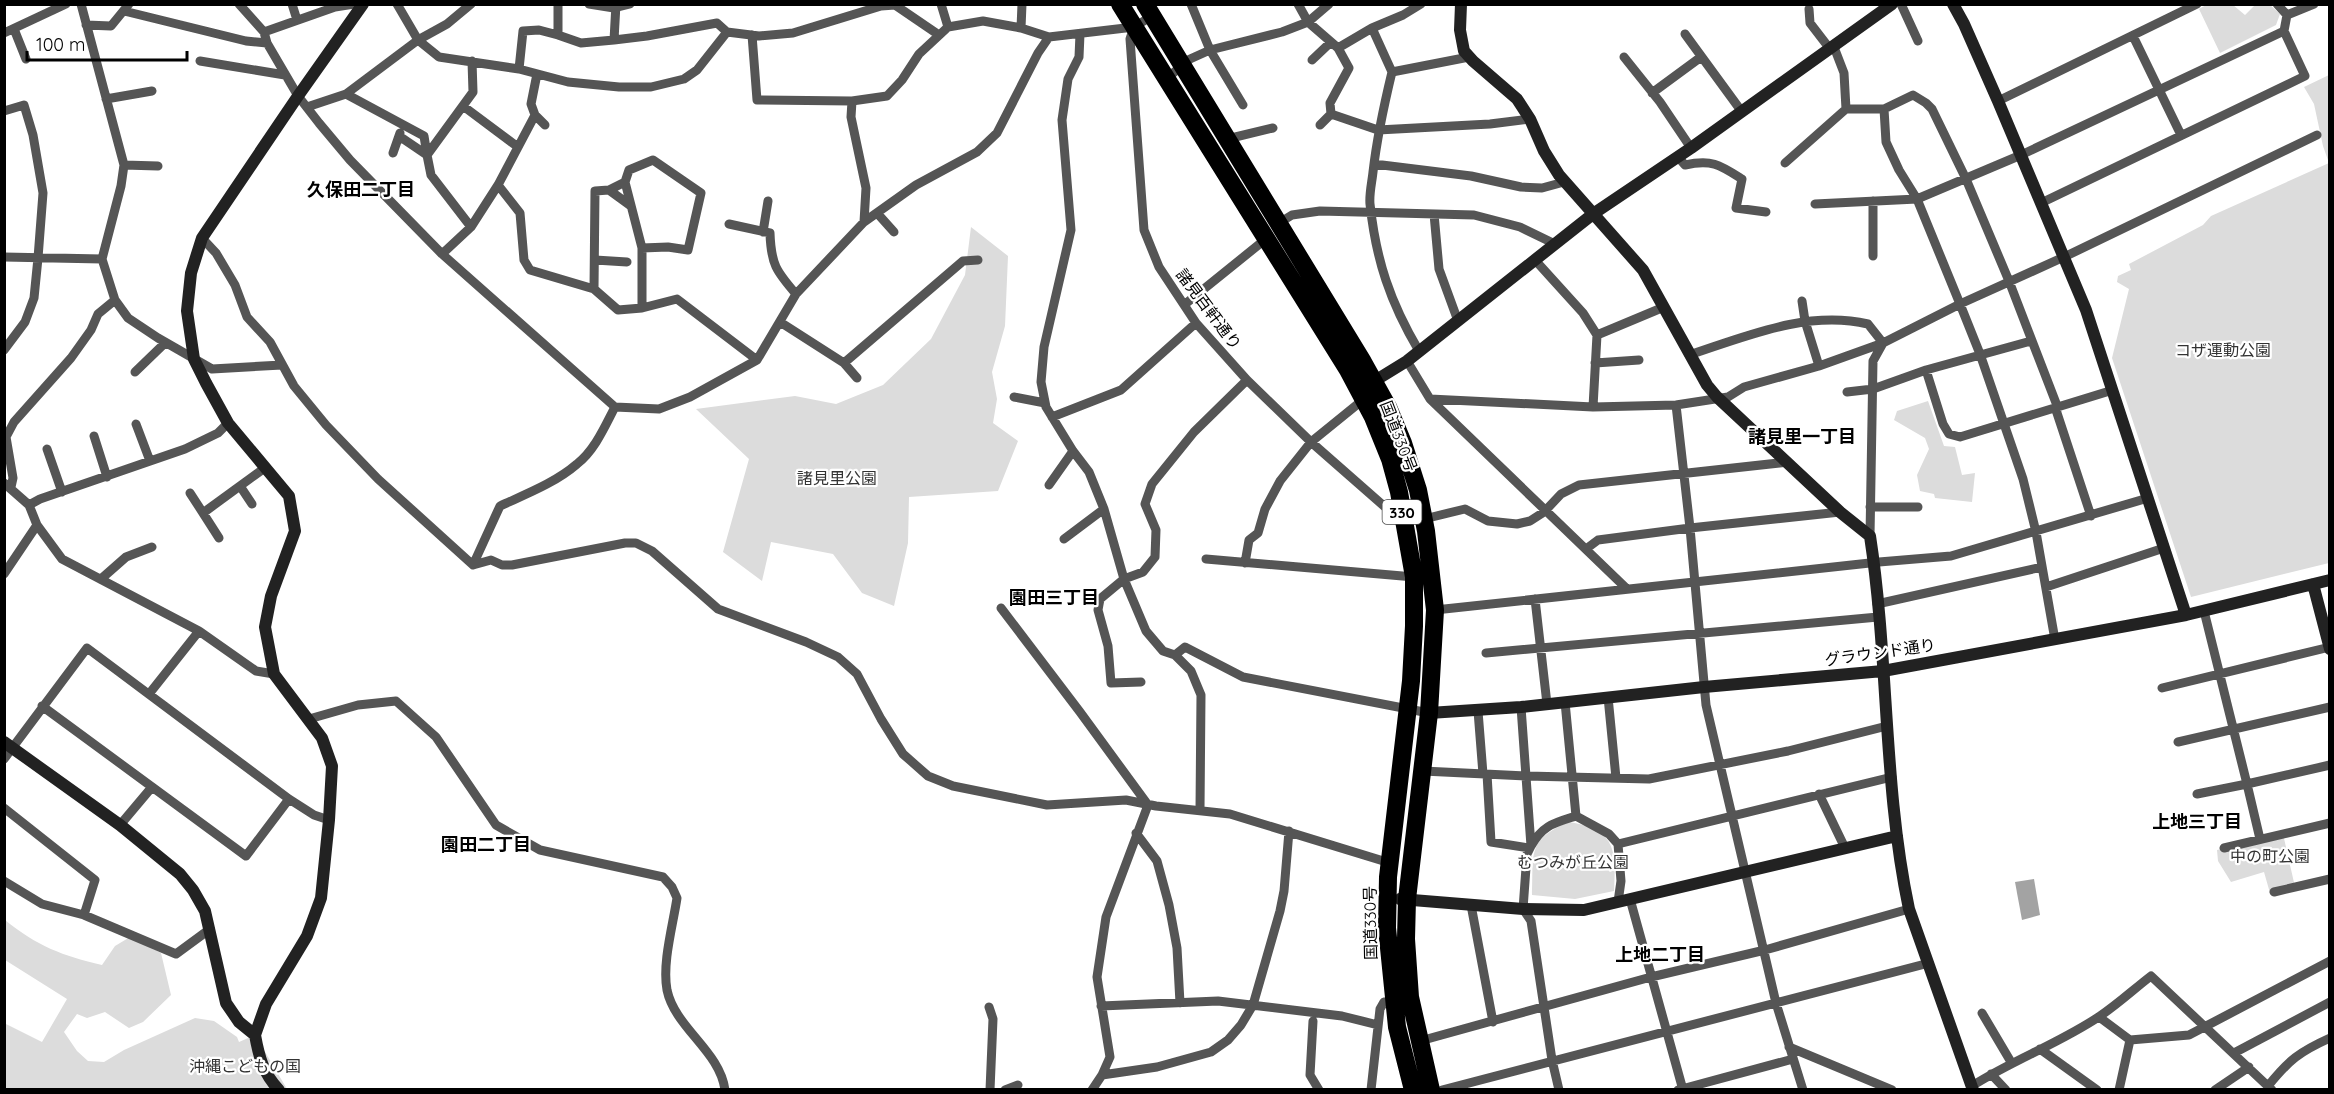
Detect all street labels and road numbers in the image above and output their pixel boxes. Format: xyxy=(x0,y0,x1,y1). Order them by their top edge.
street label: 諸見百軒通り xyxy=(1172,265,1246,353)
street label: 国道330号 xyxy=(1376,398,1422,474)
road number: 330 xyxy=(1382,500,1422,524)
street label: グラウンド通り xyxy=(1823,634,1937,670)
street label: 国道330号 xyxy=(1359,886,1381,960)

